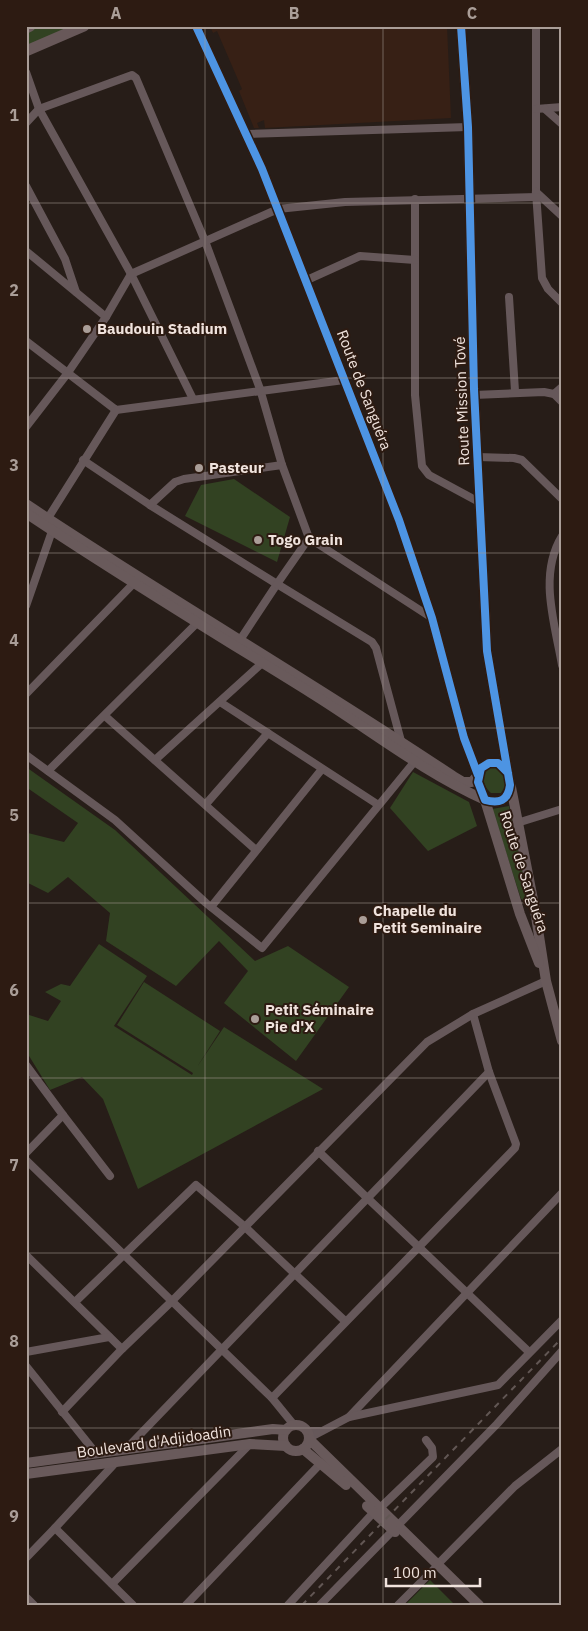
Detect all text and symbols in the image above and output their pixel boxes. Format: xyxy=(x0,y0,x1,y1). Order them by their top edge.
text: A xyxy=(111,3,122,23)
text: B xyxy=(289,3,300,23)
text: C xyxy=(467,3,477,23)
text: 1 xyxy=(9,105,19,125)
text: 2 xyxy=(9,280,19,300)
place label: Baudouin Stadium xyxy=(97,319,227,338)
marker: Baudouin Stadium xyxy=(81,323,93,335)
street label: Route de Sanguéra xyxy=(333,327,396,453)
street label: Route Mission Tové xyxy=(450,336,473,466)
text: 3 xyxy=(9,455,19,475)
place label: Pasteur xyxy=(209,458,264,477)
marker: Pasteur xyxy=(193,462,205,474)
place label: Togo Grain xyxy=(268,530,343,549)
marker: Togo Grain xyxy=(252,534,264,546)
text: 4 xyxy=(9,630,19,650)
text: 5 xyxy=(9,805,19,825)
street label: Route de Sanguéra xyxy=(496,808,553,935)
place label: Chapelle du Petit Seminaire xyxy=(373,901,482,937)
marker: Chapelle du Petit Seminaire xyxy=(357,914,369,926)
text: 6 xyxy=(9,980,19,1000)
place label: Petit Séminaire Pie d'X xyxy=(265,1000,374,1036)
marker: Petit Séminaire Pie d'X xyxy=(249,1013,261,1025)
text: 7 xyxy=(9,1155,19,1175)
text: 8 xyxy=(9,1331,19,1351)
street label: Boulevard d'Adjidoadin xyxy=(76,1421,232,1462)
text: 9 xyxy=(9,1506,19,1526)
scale bar xyxy=(386,1556,479,1588)
text: 100 m xyxy=(393,1563,437,1582)

